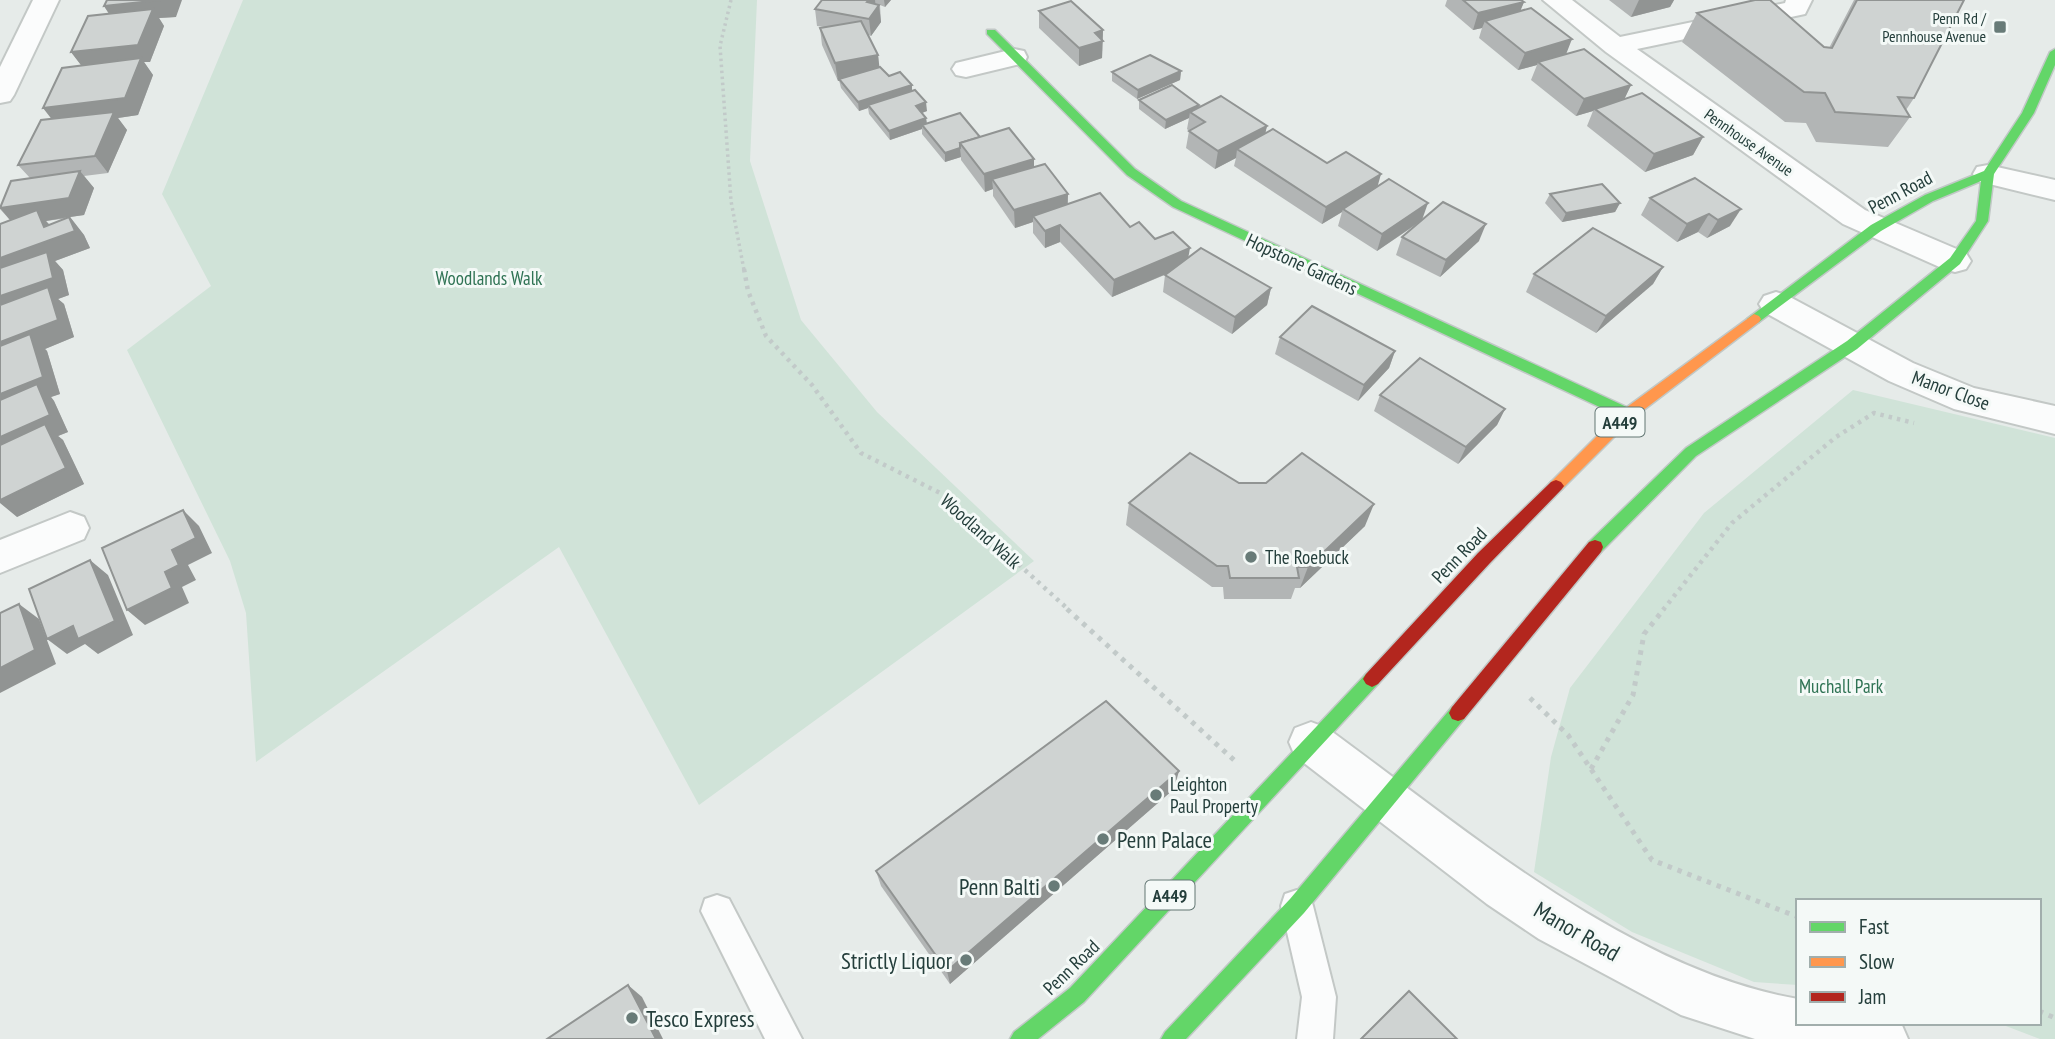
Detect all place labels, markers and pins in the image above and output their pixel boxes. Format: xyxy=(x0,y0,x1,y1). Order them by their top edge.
place label: Penn Rd / Pennhouse Avenue xyxy=(1882,8,1987,46)
marker: Penn Rd / Pennhouse Avenue xyxy=(1992,19,2008,35)
place label: The Roebuck xyxy=(1265,545,1349,569)
marker: The Roebuck xyxy=(1243,549,1259,565)
place label: Leighton Paul Property xyxy=(1170,772,1259,818)
marker: Leighton Paul Property xyxy=(1148,787,1164,803)
place label: Penn Palace xyxy=(1117,825,1212,854)
marker: Penn Palace xyxy=(1095,831,1111,847)
place label: Penn Balti xyxy=(959,872,1040,901)
marker: Penn Balti xyxy=(1046,878,1062,894)
place label: Strictly Liquor xyxy=(841,946,953,975)
marker: Strictly Liquor xyxy=(958,952,974,968)
place label: Tesco Express xyxy=(646,1004,755,1033)
marker: Tesco Express xyxy=(624,1010,640,1026)

